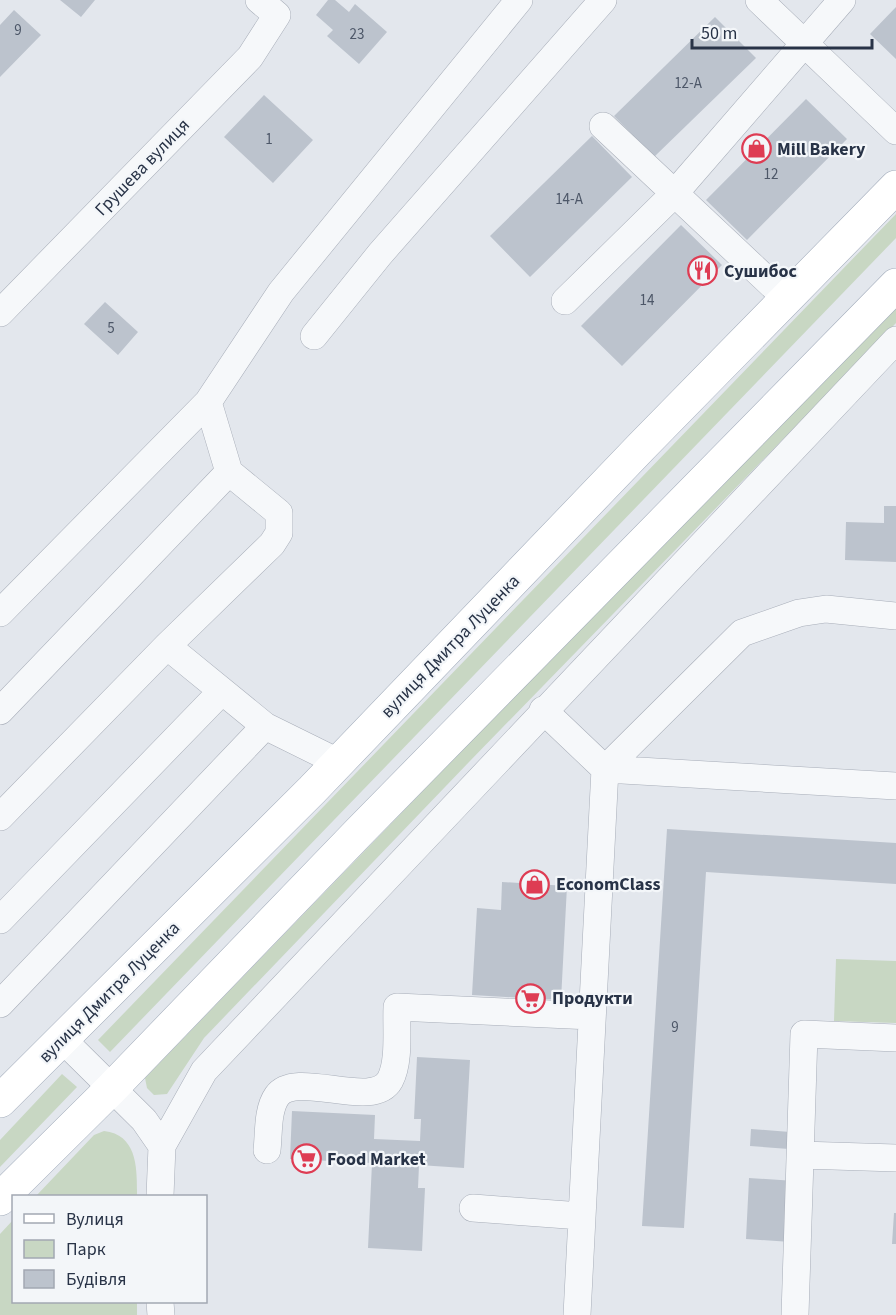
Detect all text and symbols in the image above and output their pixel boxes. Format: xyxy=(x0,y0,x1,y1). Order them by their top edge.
scale bar xyxy=(692,12,872,50)
house number: 9 xyxy=(14,20,22,41)
text: 50 m xyxy=(701,21,737,46)
house number: 23 xyxy=(350,24,364,45)
house number: 12-А xyxy=(674,73,703,94)
street label: Грушева вулиця xyxy=(89,113,195,222)
house number: 1 xyxy=(265,129,273,150)
shop icon: Mill Bakery xyxy=(740,133,772,165)
place label: Mill Bakery xyxy=(777,137,866,162)
house number: 12 xyxy=(764,164,778,185)
house number: 14-А xyxy=(555,189,584,210)
restaurant icon: Сушибос xyxy=(687,255,719,287)
place label: Сушибос xyxy=(724,259,798,284)
house number: 14 xyxy=(640,290,655,311)
house number: 5 xyxy=(107,318,115,339)
street label: вулиця Дмитра Луценка xyxy=(375,569,526,724)
shop icon: EconomClass xyxy=(519,868,551,900)
place label: EconomClass xyxy=(556,872,660,897)
street label: вулиця Дмитра Луценка xyxy=(33,916,186,1069)
supermarket icon: Продукти xyxy=(515,982,547,1014)
place label: Продукти xyxy=(552,986,633,1011)
house number: 9 xyxy=(671,1017,679,1038)
supermarket icon: Food Market xyxy=(290,1143,322,1175)
place label: Food Market xyxy=(327,1147,426,1172)
legend xyxy=(12,1195,207,1303)
text: Вулиця xyxy=(66,1207,124,1232)
text: Парк xyxy=(66,1237,106,1262)
text: Будівля xyxy=(66,1267,126,1292)

